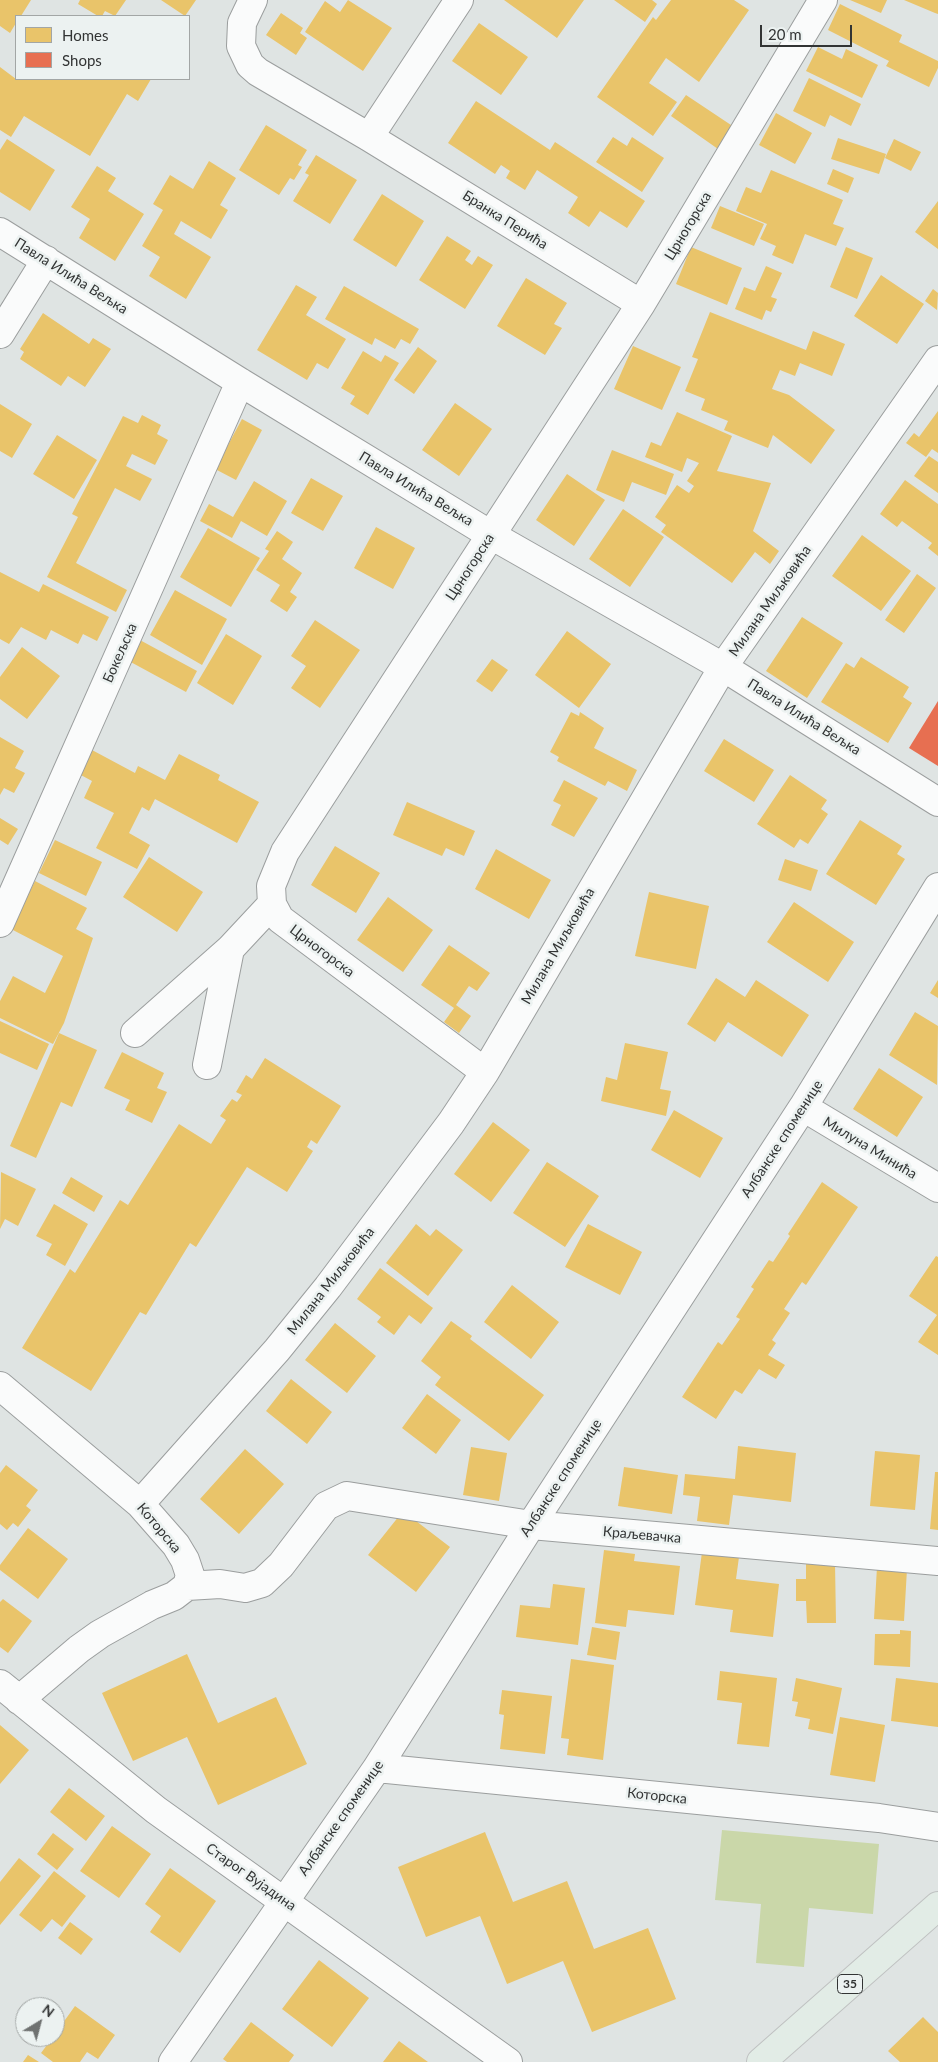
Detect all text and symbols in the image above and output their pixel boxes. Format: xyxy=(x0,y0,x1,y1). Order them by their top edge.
legend xyxy=(15,15,190,80)
scale bar xyxy=(763,15,856,47)
text: 20 m xyxy=(768,25,802,43)
text: Homes xyxy=(62,26,108,44)
text: Shops xyxy=(62,51,102,69)
street label: Бранка Перића xyxy=(459,187,551,253)
street label: Црногорска xyxy=(661,189,715,263)
street label: Павла Илића Вељка xyxy=(11,234,131,318)
street label: Павла Илића Вељка xyxy=(356,448,476,530)
street label: Црногорска xyxy=(442,530,498,604)
street label: Милана Миљковића xyxy=(725,542,815,660)
street label: Бокељска xyxy=(99,621,141,685)
street label: Павла Илића Вељка xyxy=(744,675,864,759)
street label: Милана Миљковића xyxy=(518,885,598,1007)
street label: Црногорска xyxy=(286,921,358,981)
street label: Албанске споменице xyxy=(738,1077,826,1201)
street label: Милуна Минића xyxy=(820,1113,920,1183)
street label: Милана Миљковића xyxy=(284,1224,378,1338)
street label: Албанске споменице xyxy=(517,1416,605,1540)
street label: Которска xyxy=(133,1500,185,1556)
street label: Краљевачка xyxy=(602,1523,682,1547)
street label: Албанске споменице xyxy=(295,1757,387,1879)
street label: Которска xyxy=(626,1785,688,1807)
street label: Старог Вујадина xyxy=(203,1840,299,1914)
road number: 35 xyxy=(838,1975,862,1994)
north arrow xyxy=(15,1997,65,2047)
text: N xyxy=(39,2000,58,2020)

